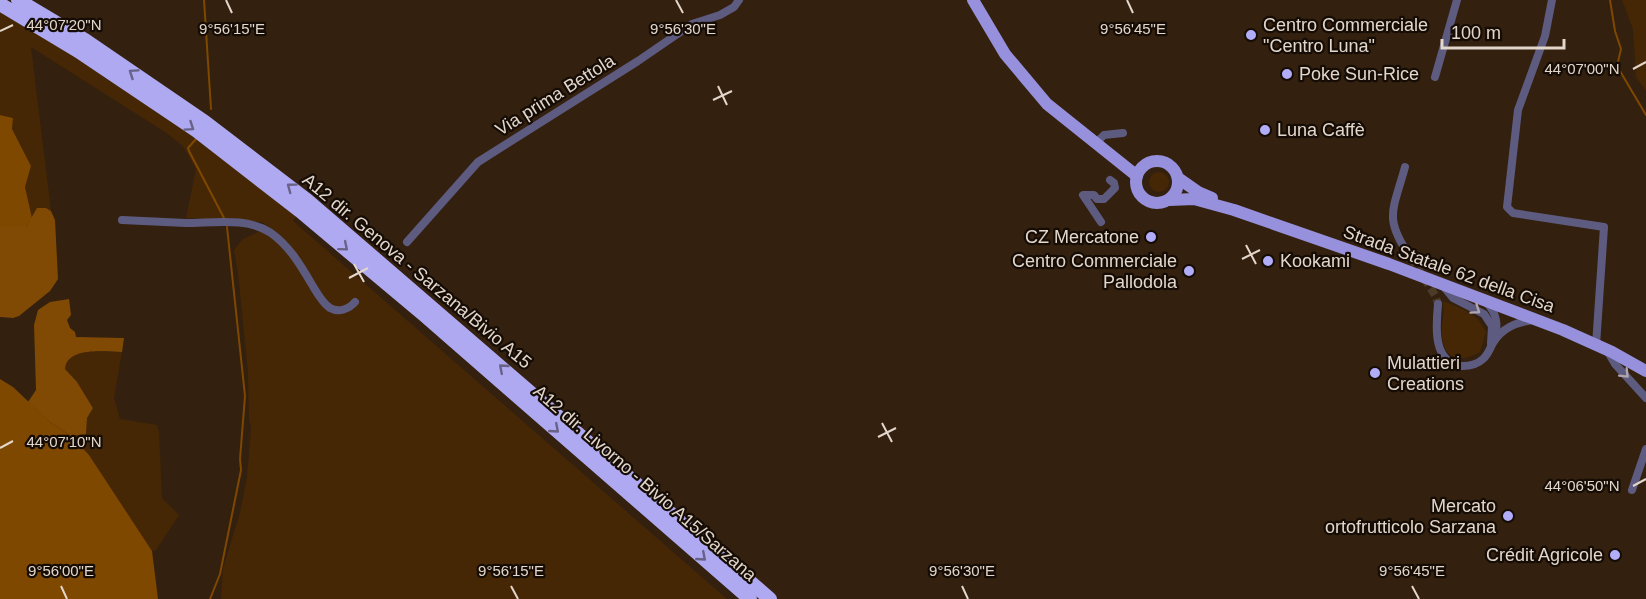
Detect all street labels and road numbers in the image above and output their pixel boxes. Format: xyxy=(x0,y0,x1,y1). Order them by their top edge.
street label: Via prima Bettola xyxy=(492,50,619,140)
street label: A12 dir. Genova - Sarzana/Bivio A15 xyxy=(299,169,535,373)
street label: Strada Statale 62 della Cisa xyxy=(1341,221,1558,317)
street label: A12 dir. Livorno - Bivio A15/Sarzana xyxy=(530,381,761,586)

